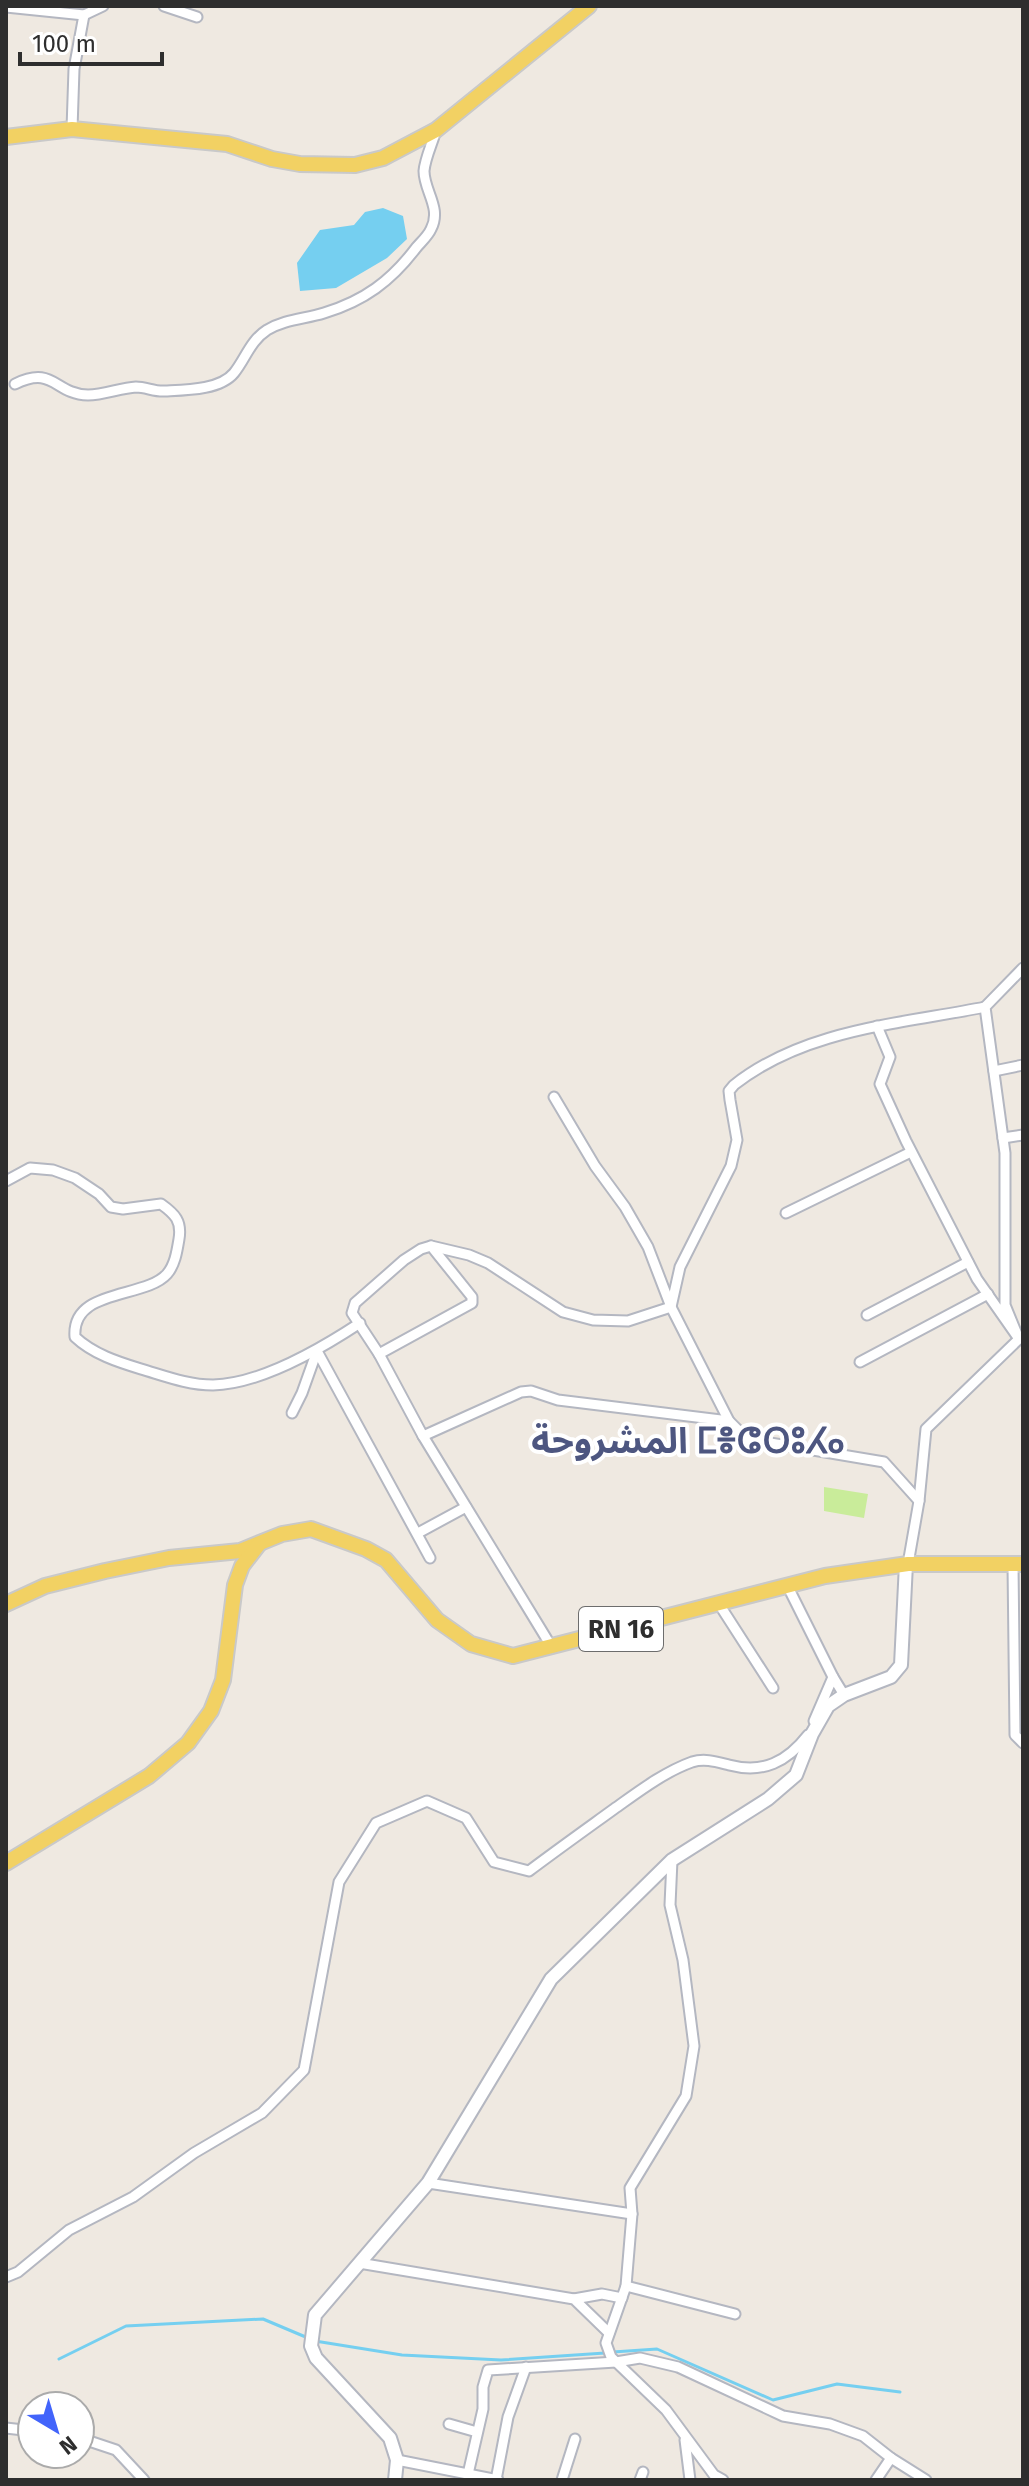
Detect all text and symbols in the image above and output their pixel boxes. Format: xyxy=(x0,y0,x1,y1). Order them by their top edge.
scale bar xyxy=(20,16,162,66)
text: 100 m xyxy=(32,30,96,58)
district label: المشروحة ⵎⴻⵛⵔⵓⵃⴰ xyxy=(531,1419,845,1463)
road number: RN 16 xyxy=(579,1607,663,1651)
north arrow xyxy=(16,2390,96,2470)
text: N xyxy=(54,2430,82,2460)

